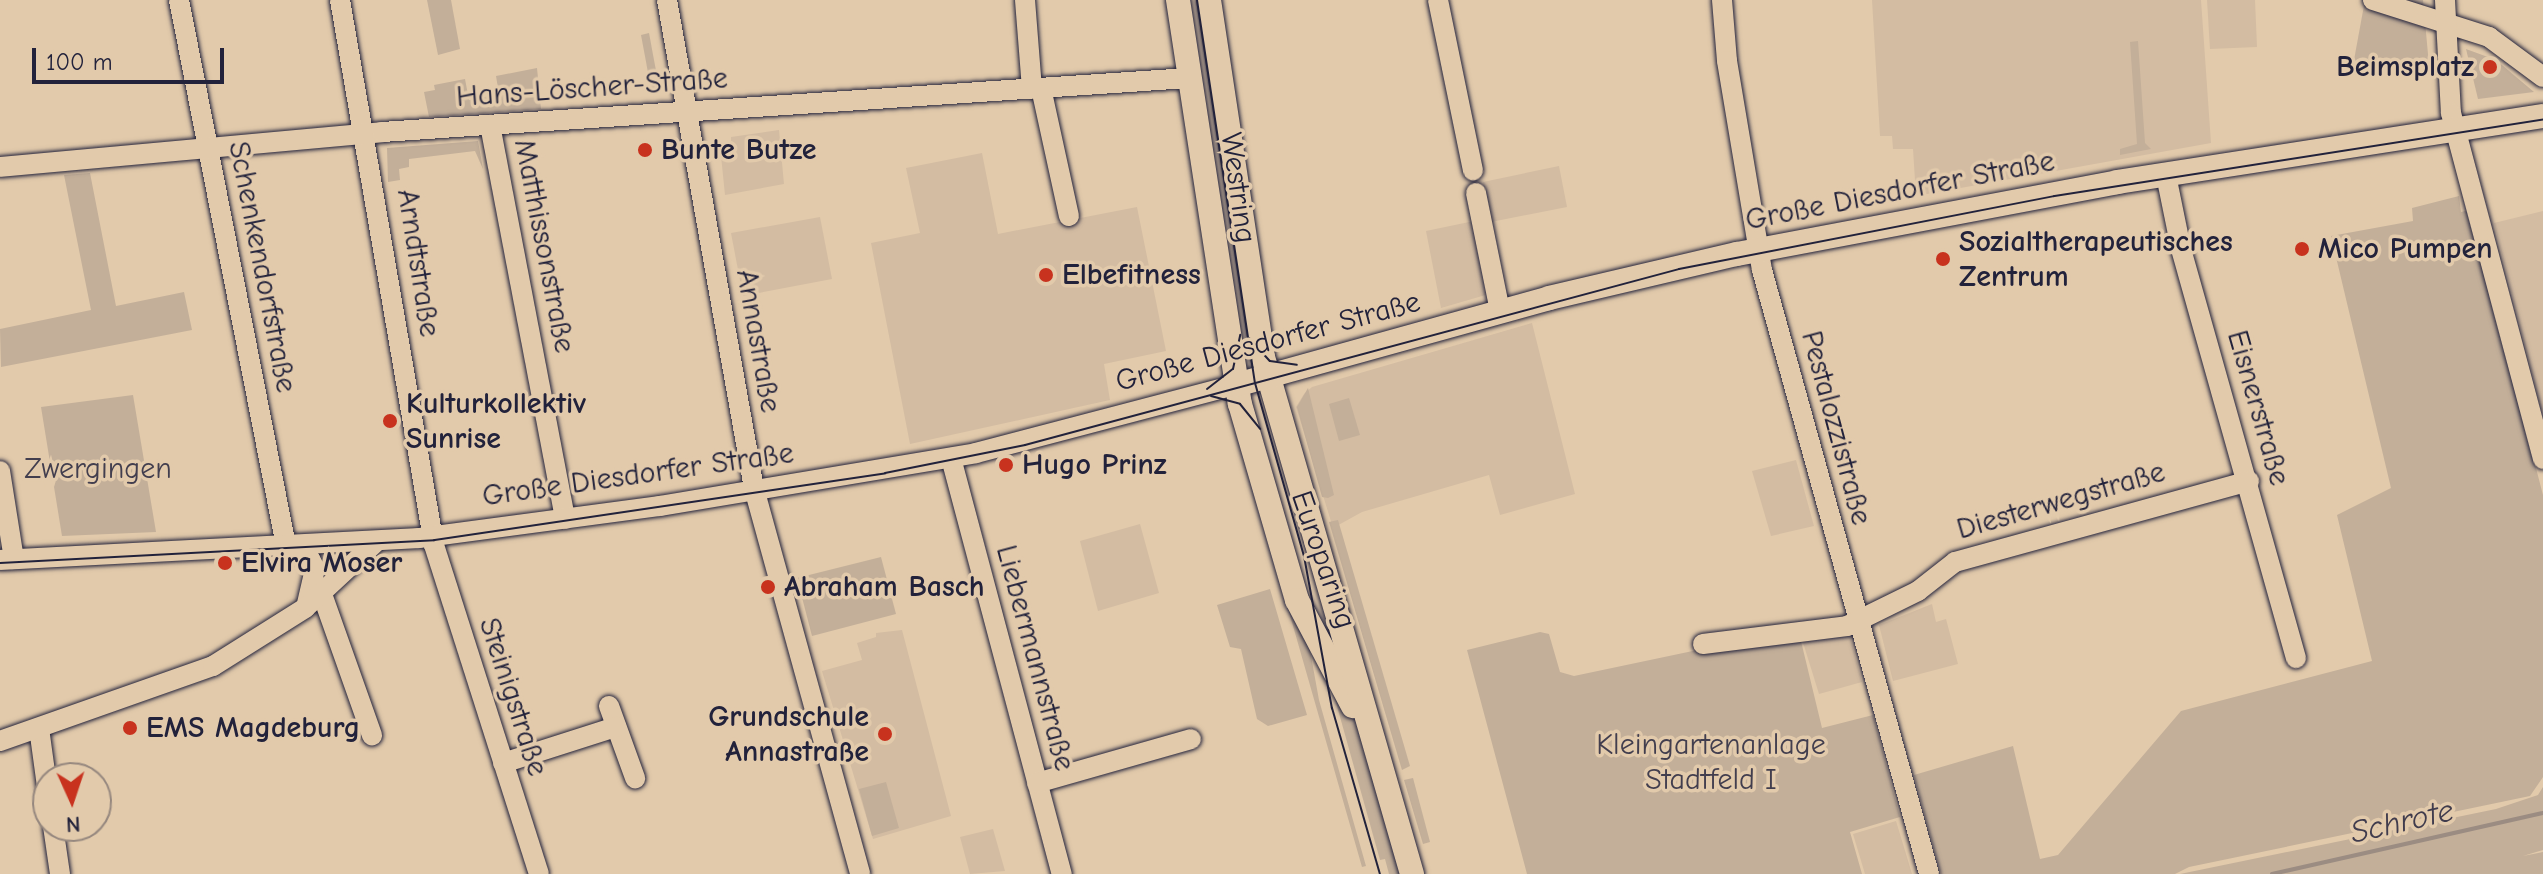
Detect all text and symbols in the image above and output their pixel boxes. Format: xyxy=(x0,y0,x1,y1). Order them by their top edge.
scale bar xyxy=(36,32,228,82)
text: 100 m xyxy=(46,48,113,76)
place label: Beimsplatz xyxy=(2336,49,2474,85)
marker: Beimsplatz xyxy=(2481,58,2499,76)
street label: Hans-Löscher-Straße xyxy=(455,61,729,115)
street label: Westring xyxy=(1212,130,1264,246)
place label: Bunte Butze xyxy=(661,132,816,168)
street label: Matthissonstraße xyxy=(506,136,582,356)
street label: Schenkendorfstraße xyxy=(220,138,304,396)
marker: Bunte Butze xyxy=(636,141,654,159)
street label: Große Diesdorfer Straße xyxy=(1742,143,2058,239)
street label: Arndtstraße xyxy=(389,187,447,339)
place label: Sozialtherapeutisches Zentrum xyxy=(1959,224,2233,294)
place label: Mico Pumpen xyxy=(2318,231,2492,267)
marker: Mico Pumpen xyxy=(2293,240,2311,258)
marker: Sozialtherapeutisches Zentrum xyxy=(1934,250,1952,268)
place label: Elbefitness xyxy=(1062,257,1201,293)
marker: Elbefitness xyxy=(1037,266,1055,284)
street label: Annastraße xyxy=(728,267,788,415)
street label: Große Diesdorfer Straße xyxy=(1112,284,1424,400)
street label: Eisnerstraße xyxy=(2219,326,2297,490)
street label: Pestalozzistraße xyxy=(1793,327,1879,529)
place label: Kulturkollektiv Sunrise xyxy=(406,386,586,456)
marker: Kulturkollektiv Sunrise xyxy=(381,412,399,430)
street label: Große Diesdorfer Straße xyxy=(480,435,796,515)
place label: Hugo Prinz xyxy=(1022,447,1167,483)
park label: Zwergingen xyxy=(24,451,172,487)
street label: Diesterwegstraße xyxy=(1953,454,2169,548)
marker: Hugo Prinz xyxy=(997,456,1015,474)
street label: Europaring xyxy=(1283,486,1363,634)
street label: Liebermannstraße xyxy=(988,541,1082,775)
place label: Elvira Moser xyxy=(241,545,402,581)
marker: Elvira Moser xyxy=(216,554,234,572)
place label: Abraham Basch xyxy=(784,569,985,605)
marker: Abraham Basch xyxy=(759,578,777,596)
street label: Steinigstraße xyxy=(471,613,555,781)
place label: Grundschule Annastraße xyxy=(708,699,869,770)
place label: EMS Magdeburg xyxy=(146,710,360,746)
marker: EMS Magdeburg xyxy=(121,719,139,737)
marker: Grundschule Annastraße xyxy=(876,725,894,743)
park label: Kleingartenanlage Stadtfeld I xyxy=(1596,727,1826,798)
north arrow xyxy=(32,762,112,842)
water label: Schrote xyxy=(2347,792,2457,852)
text: N xyxy=(65,811,81,837)

